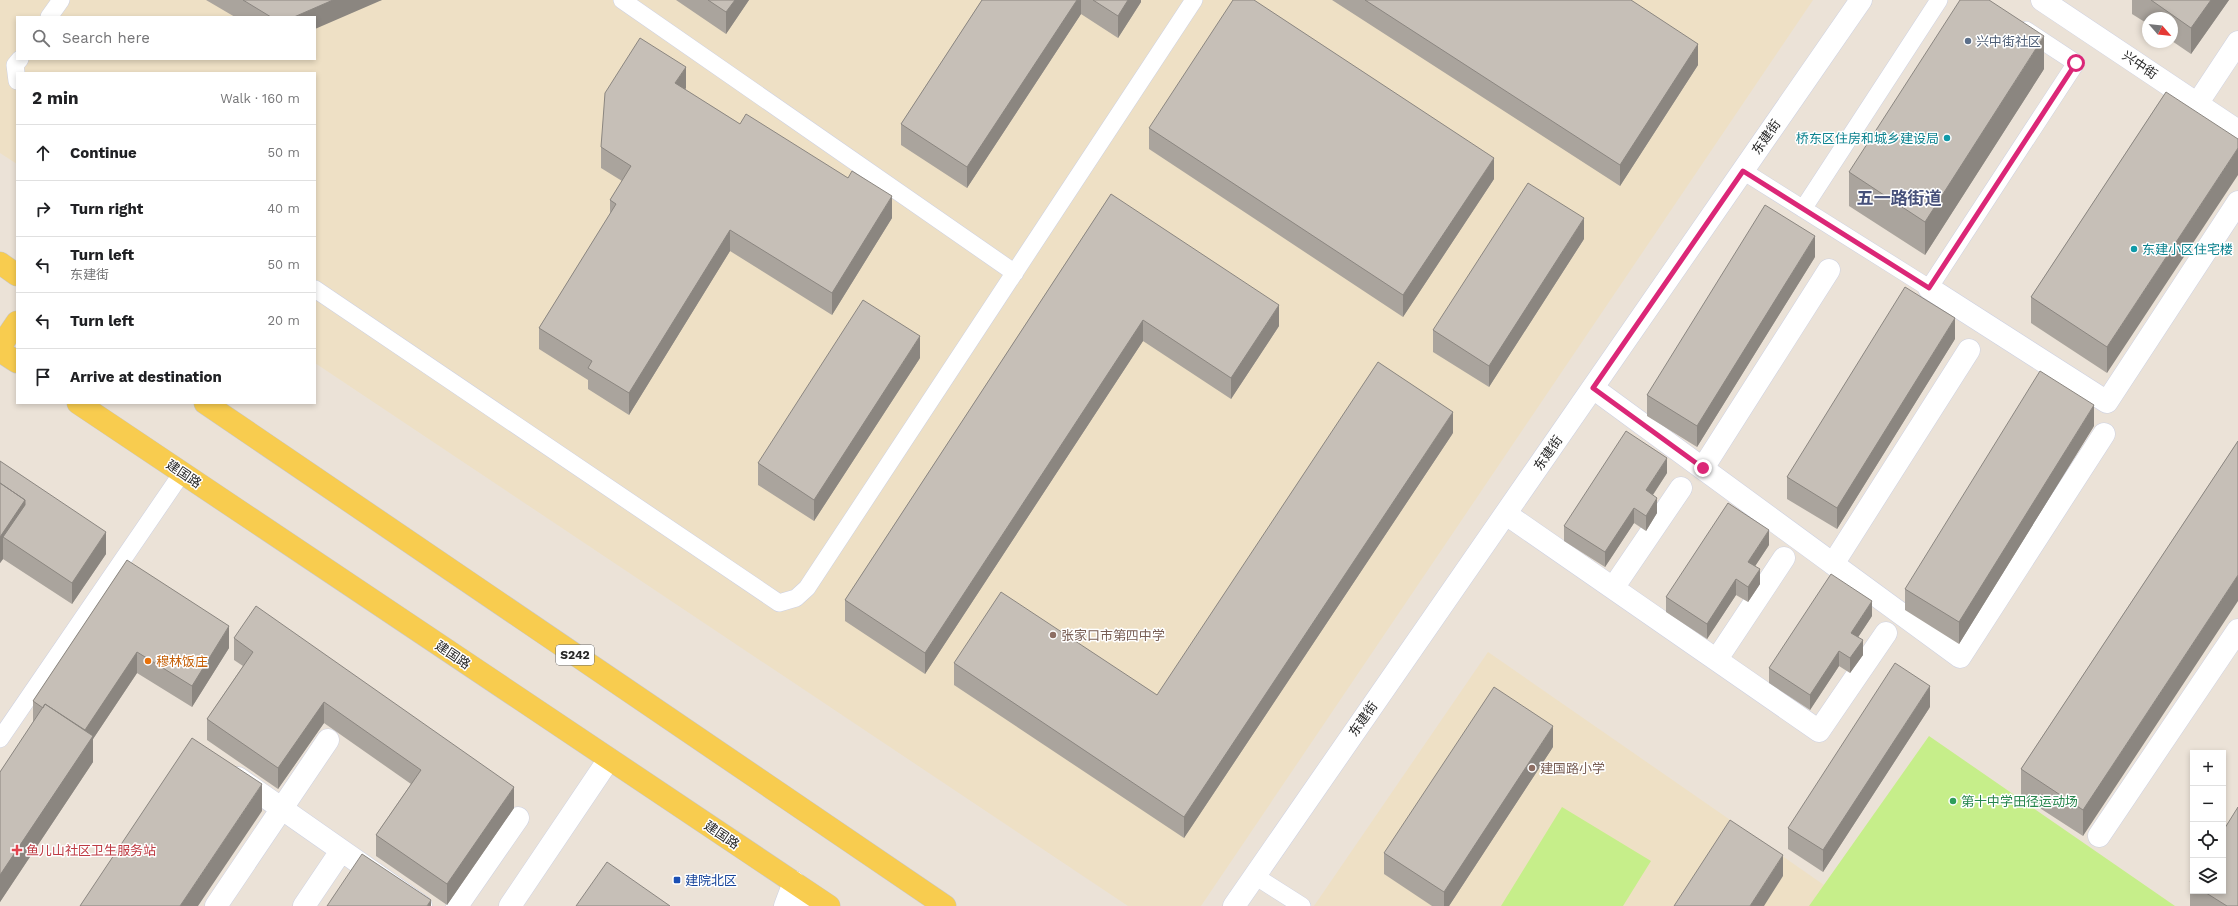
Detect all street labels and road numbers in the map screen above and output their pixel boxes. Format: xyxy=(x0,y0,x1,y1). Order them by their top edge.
street label: 兴中街 xyxy=(2120,48,2160,82)
street label: 东建街 xyxy=(1749,117,1783,157)
street label: 东建街 xyxy=(1531,433,1565,473)
street label: 建国路 xyxy=(164,457,204,491)
street label: 建国路 xyxy=(433,638,473,672)
road number: S242 xyxy=(556,645,594,665)
street label: 东建街 xyxy=(1346,699,1380,739)
street label: 建国路 xyxy=(702,818,742,852)

